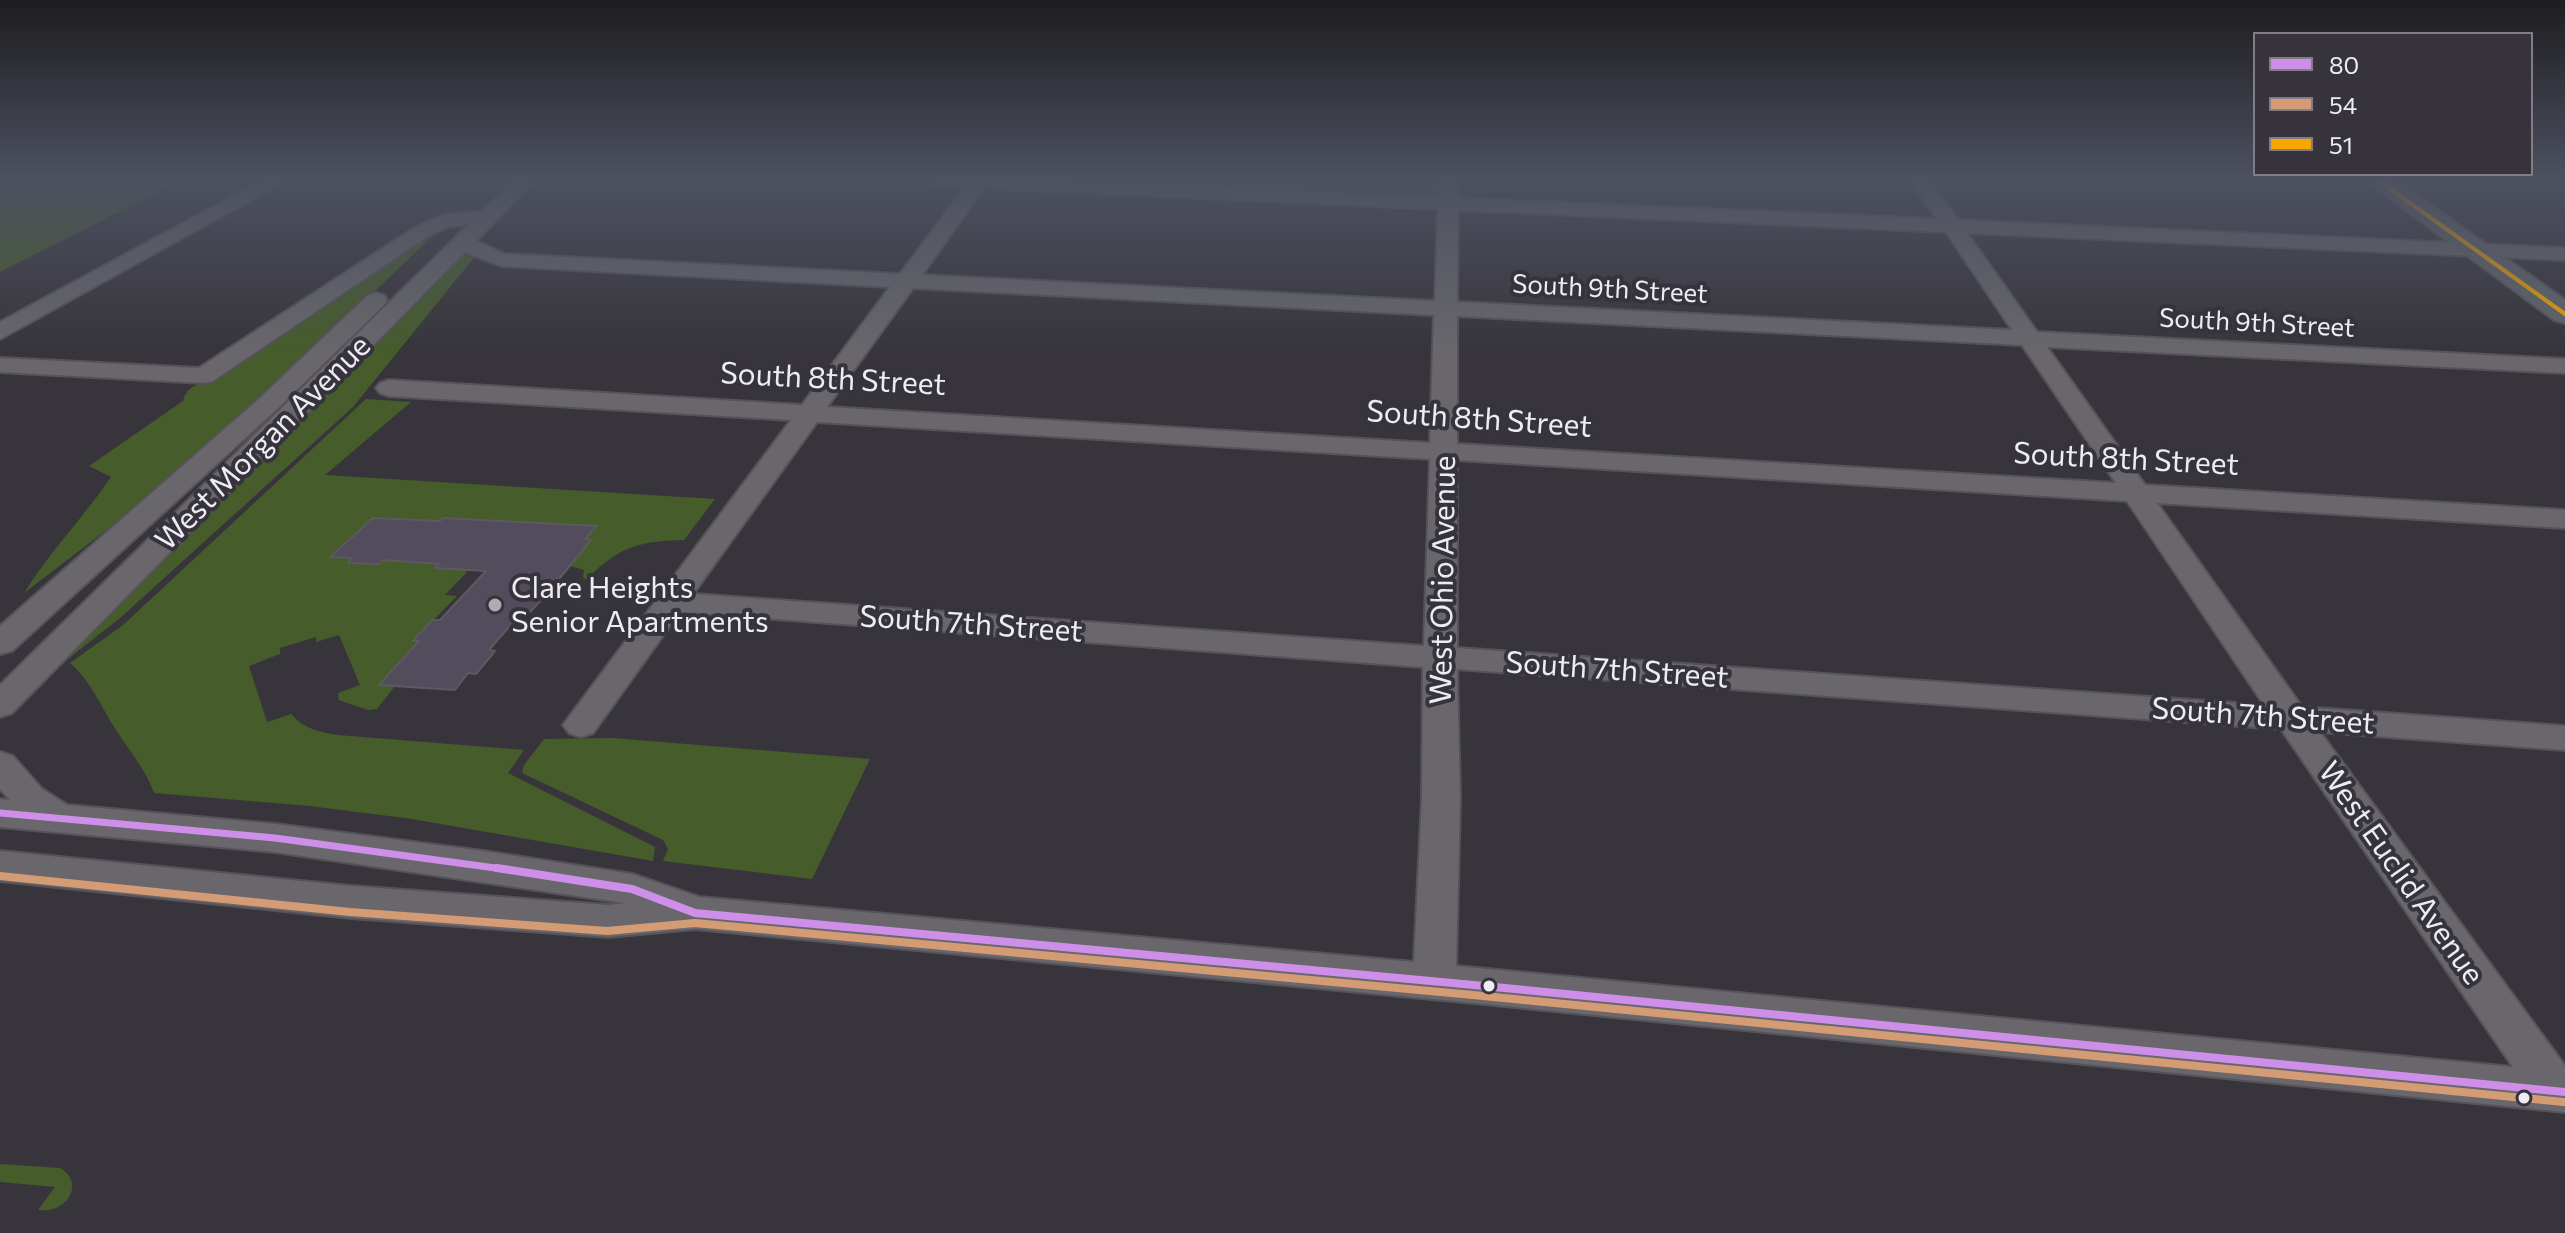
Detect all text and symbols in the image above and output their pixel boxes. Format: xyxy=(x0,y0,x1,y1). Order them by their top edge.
legend xyxy=(2253,32,2533,176)
text: 80 xyxy=(2329,50,2359,79)
text: 54 xyxy=(2329,90,2357,119)
text: 51 xyxy=(2329,130,2353,159)
street label: South 9th Street xyxy=(1511,268,1709,310)
street label: South 9th Street xyxy=(2158,302,2356,344)
street label: West Morgan Avenue xyxy=(148,328,378,558)
street label: South 8th Street xyxy=(719,355,947,403)
street label: South 8th Street xyxy=(1365,393,1593,445)
street label: South 8th Street xyxy=(2012,435,2240,483)
street label: West Ohio Avenue xyxy=(1423,455,1463,705)
place label: Clare Heights Senior Apartments xyxy=(511,570,769,640)
marker: Clare Heights Senior Apartments xyxy=(486,596,504,614)
street label: South 7th Street xyxy=(858,598,1084,650)
street label: South 7th Street xyxy=(1504,644,1730,696)
street label: South 7th Street xyxy=(2150,690,2376,742)
street label: West Euclid Avenue xyxy=(2311,755,2491,991)
unlabelled marker xyxy=(1481,978,1497,994)
unlabelled marker xyxy=(2516,1090,2532,1106)

